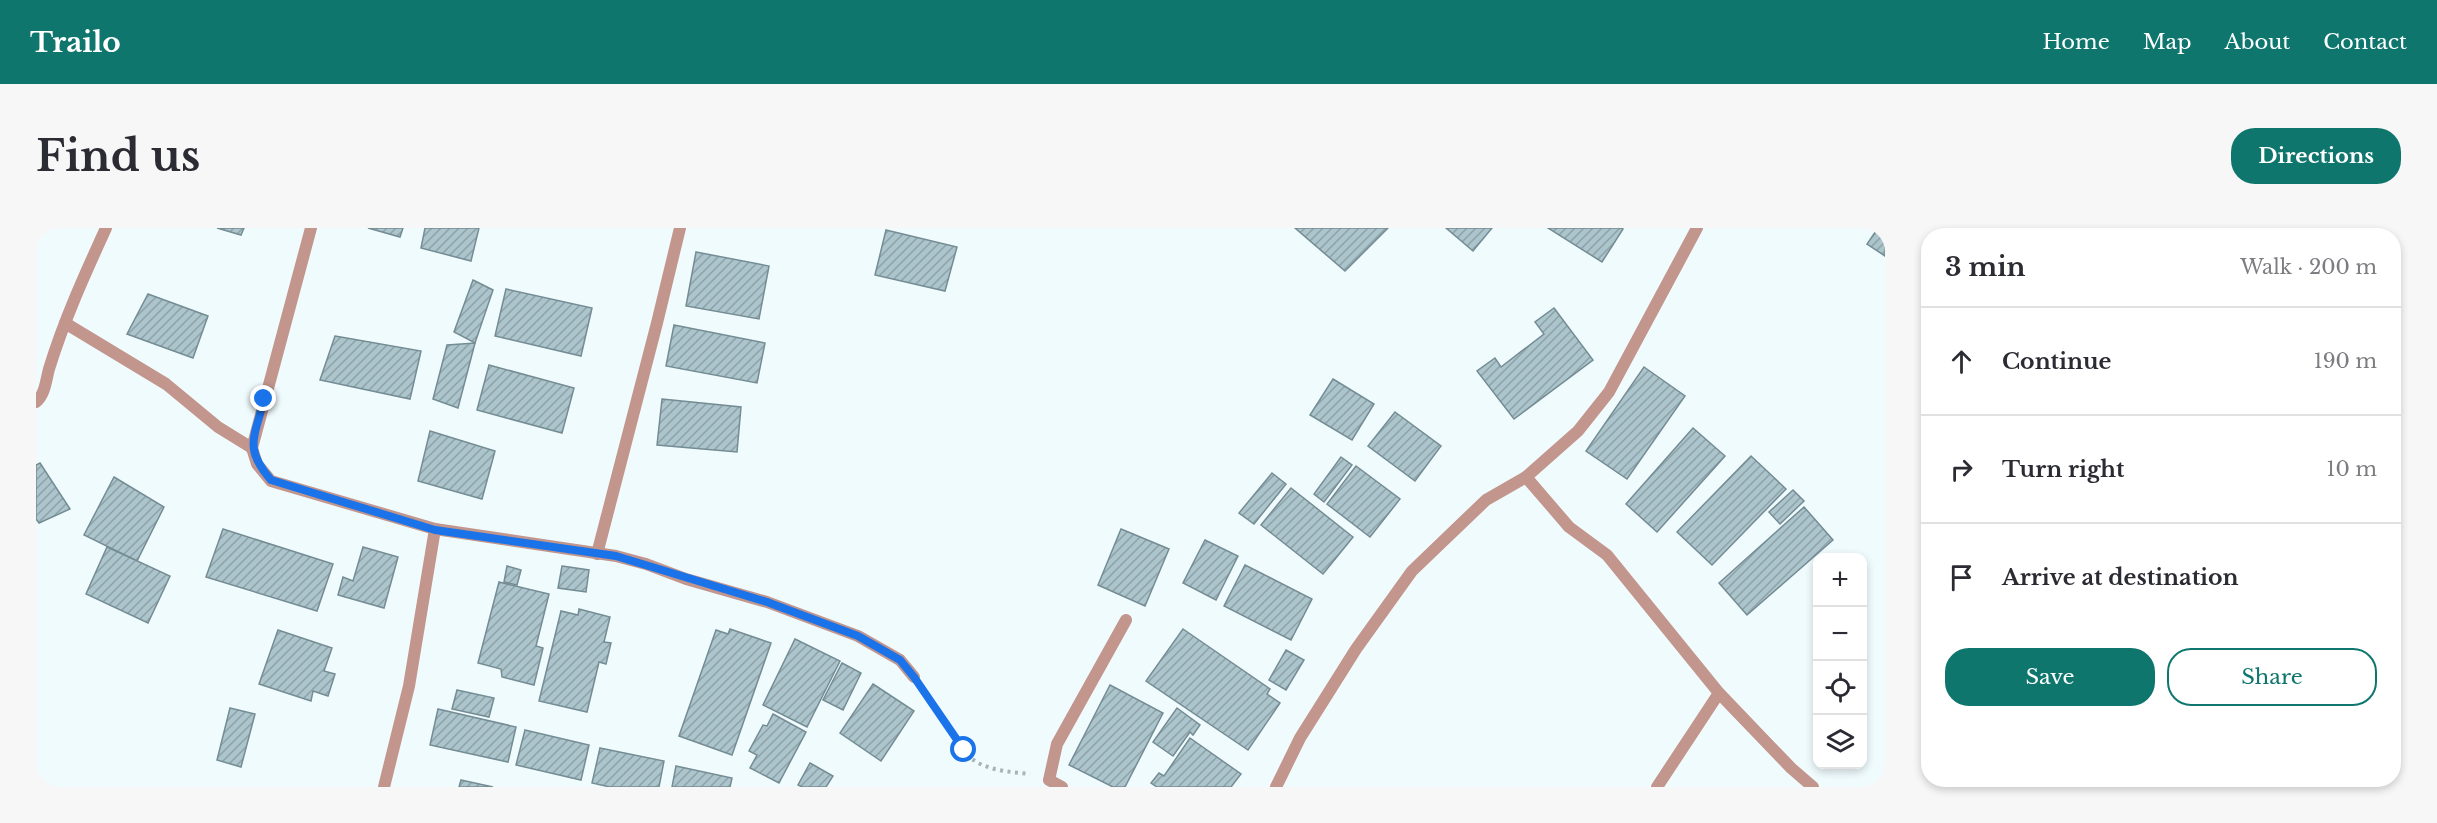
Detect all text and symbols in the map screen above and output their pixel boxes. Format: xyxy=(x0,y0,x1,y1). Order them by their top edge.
text: Trailo xyxy=(30,25,121,60)
text: Home xyxy=(2043,29,2110,55)
text: Map xyxy=(2143,29,2191,55)
text: About xyxy=(2224,29,2290,55)
text: Contact xyxy=(2323,29,2407,55)
button: Directions xyxy=(2231,128,2401,184)
text: Find us xyxy=(36,130,200,182)
text: 3 min xyxy=(1945,251,2026,283)
text: Walk · 200 m xyxy=(2240,255,2377,279)
icon: ahead xyxy=(1945,345,1978,378)
text: Continue xyxy=(2002,348,2111,375)
text: 190 m xyxy=(2314,349,2377,373)
route end xyxy=(250,385,276,411)
icon: right xyxy=(1945,453,1978,486)
text: Turn right xyxy=(2002,456,2124,483)
text: 10 m xyxy=(2327,457,2377,481)
map controls xyxy=(1813,553,1867,769)
button: + xyxy=(1813,553,1867,607)
icon: arrive xyxy=(1945,561,1978,594)
text: Arrive at destination xyxy=(2002,564,2239,591)
button: − xyxy=(1813,607,1867,661)
button: Save xyxy=(1945,648,2155,706)
button: Share xyxy=(2167,648,2377,706)
button: locate xyxy=(1813,661,1867,715)
button: layers xyxy=(1813,715,1867,769)
route start xyxy=(950,736,976,762)

